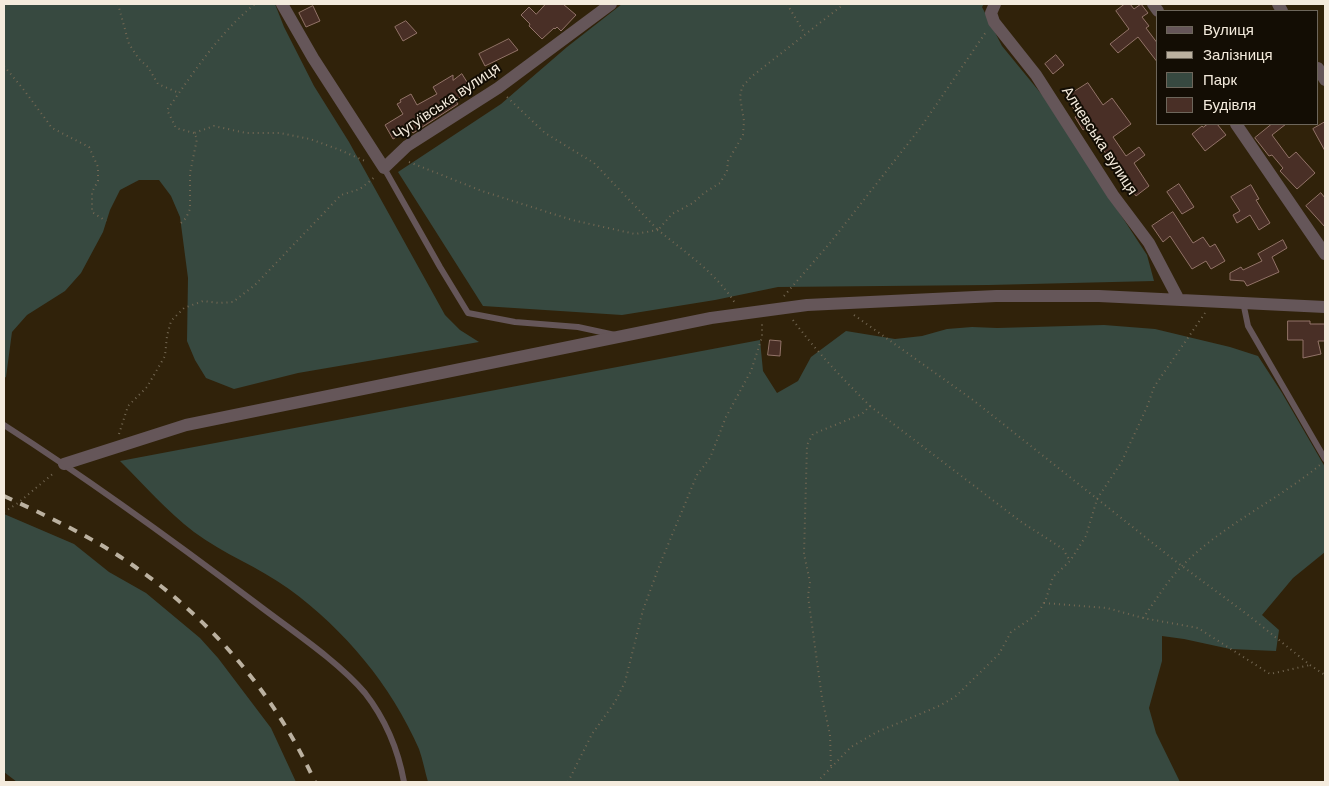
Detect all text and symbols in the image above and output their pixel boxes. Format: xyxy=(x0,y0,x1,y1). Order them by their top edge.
legend xyxy=(1156,10,1319,125)
text: Вулиця xyxy=(1203,20,1254,40)
text: Залізниця xyxy=(1203,45,1273,65)
street label: Чугуївська вулиця xyxy=(390,59,504,145)
text: Парк xyxy=(1203,70,1237,90)
street label: Алчевська вулиця xyxy=(1057,83,1141,199)
text: Будівля xyxy=(1203,95,1256,115)

